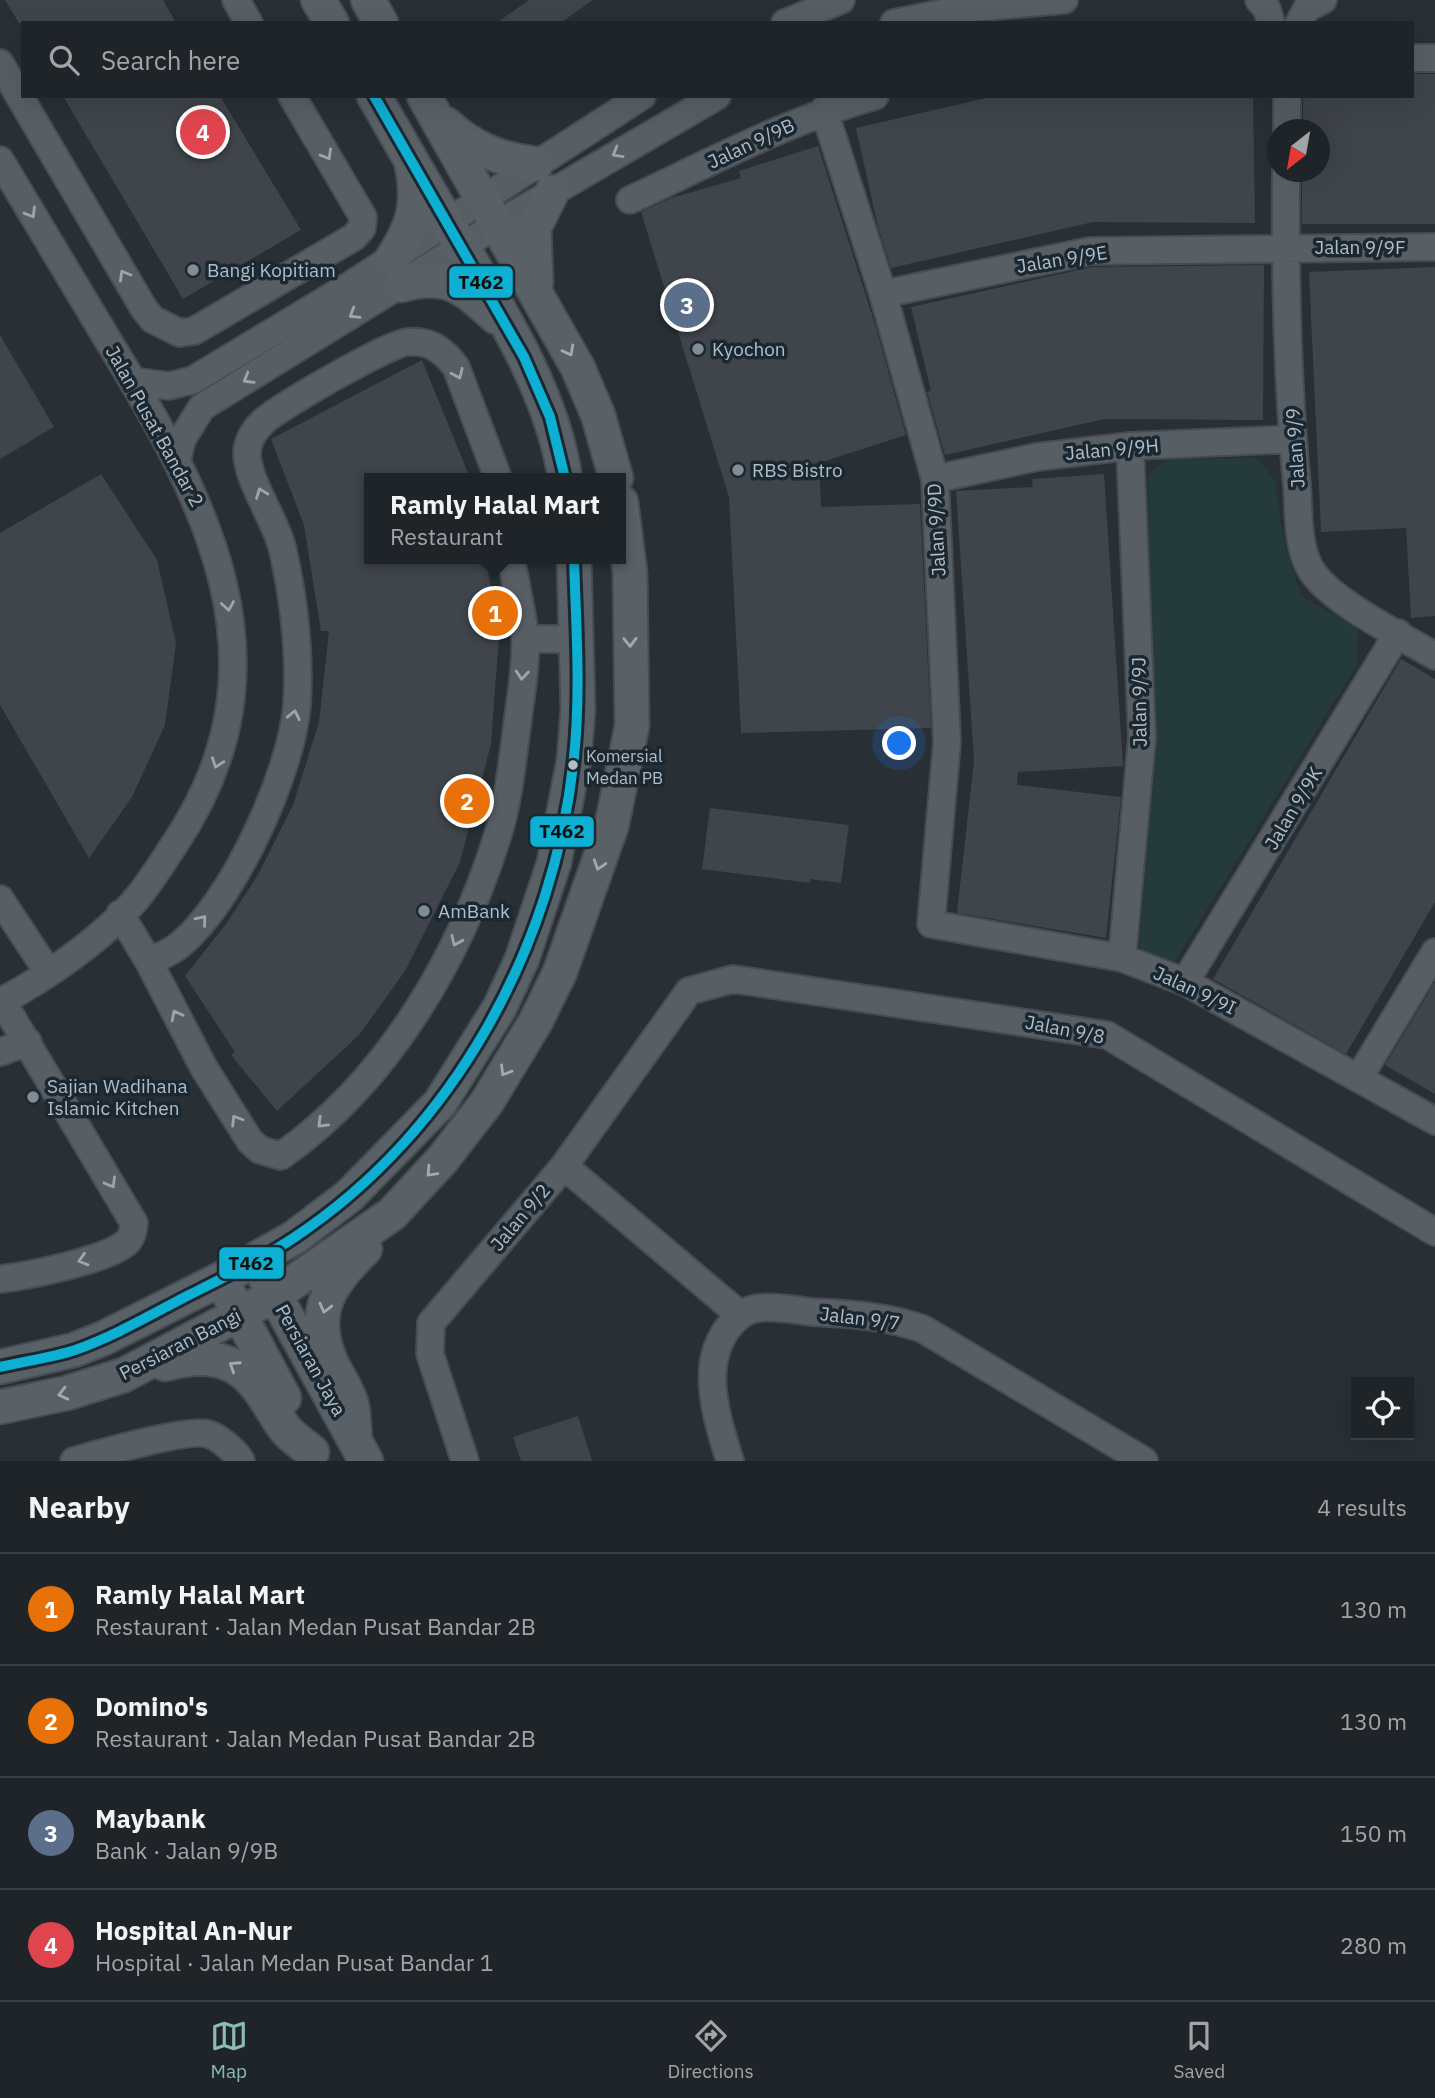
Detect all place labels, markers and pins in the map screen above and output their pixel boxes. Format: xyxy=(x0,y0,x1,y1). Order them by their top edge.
pin: 4 xyxy=(180,106,226,158)
place label: Bangi Kopitiam xyxy=(207,258,336,282)
marker: Bangi Kopitiam xyxy=(185,262,201,278)
pin: 3 xyxy=(664,279,710,331)
place label: Kyochon xyxy=(712,337,786,361)
marker: Kyochon xyxy=(690,341,706,357)
place label: RBS Bistro xyxy=(752,458,843,482)
marker: RBS Bistro xyxy=(730,462,746,478)
pin: 1 xyxy=(472,587,518,639)
place label: Komersial Medan PB xyxy=(586,745,663,789)
marker: Komersial Medan PB xyxy=(566,758,580,772)
pin: 2 xyxy=(444,775,490,827)
place label: AmBank xyxy=(438,899,510,923)
marker: AmBank xyxy=(416,903,432,919)
place label: Sajian Wadihana Islamic Kitchen xyxy=(47,1074,188,1120)
marker: Sajian Wadihana Islamic Kitchen xyxy=(25,1089,41,1105)

